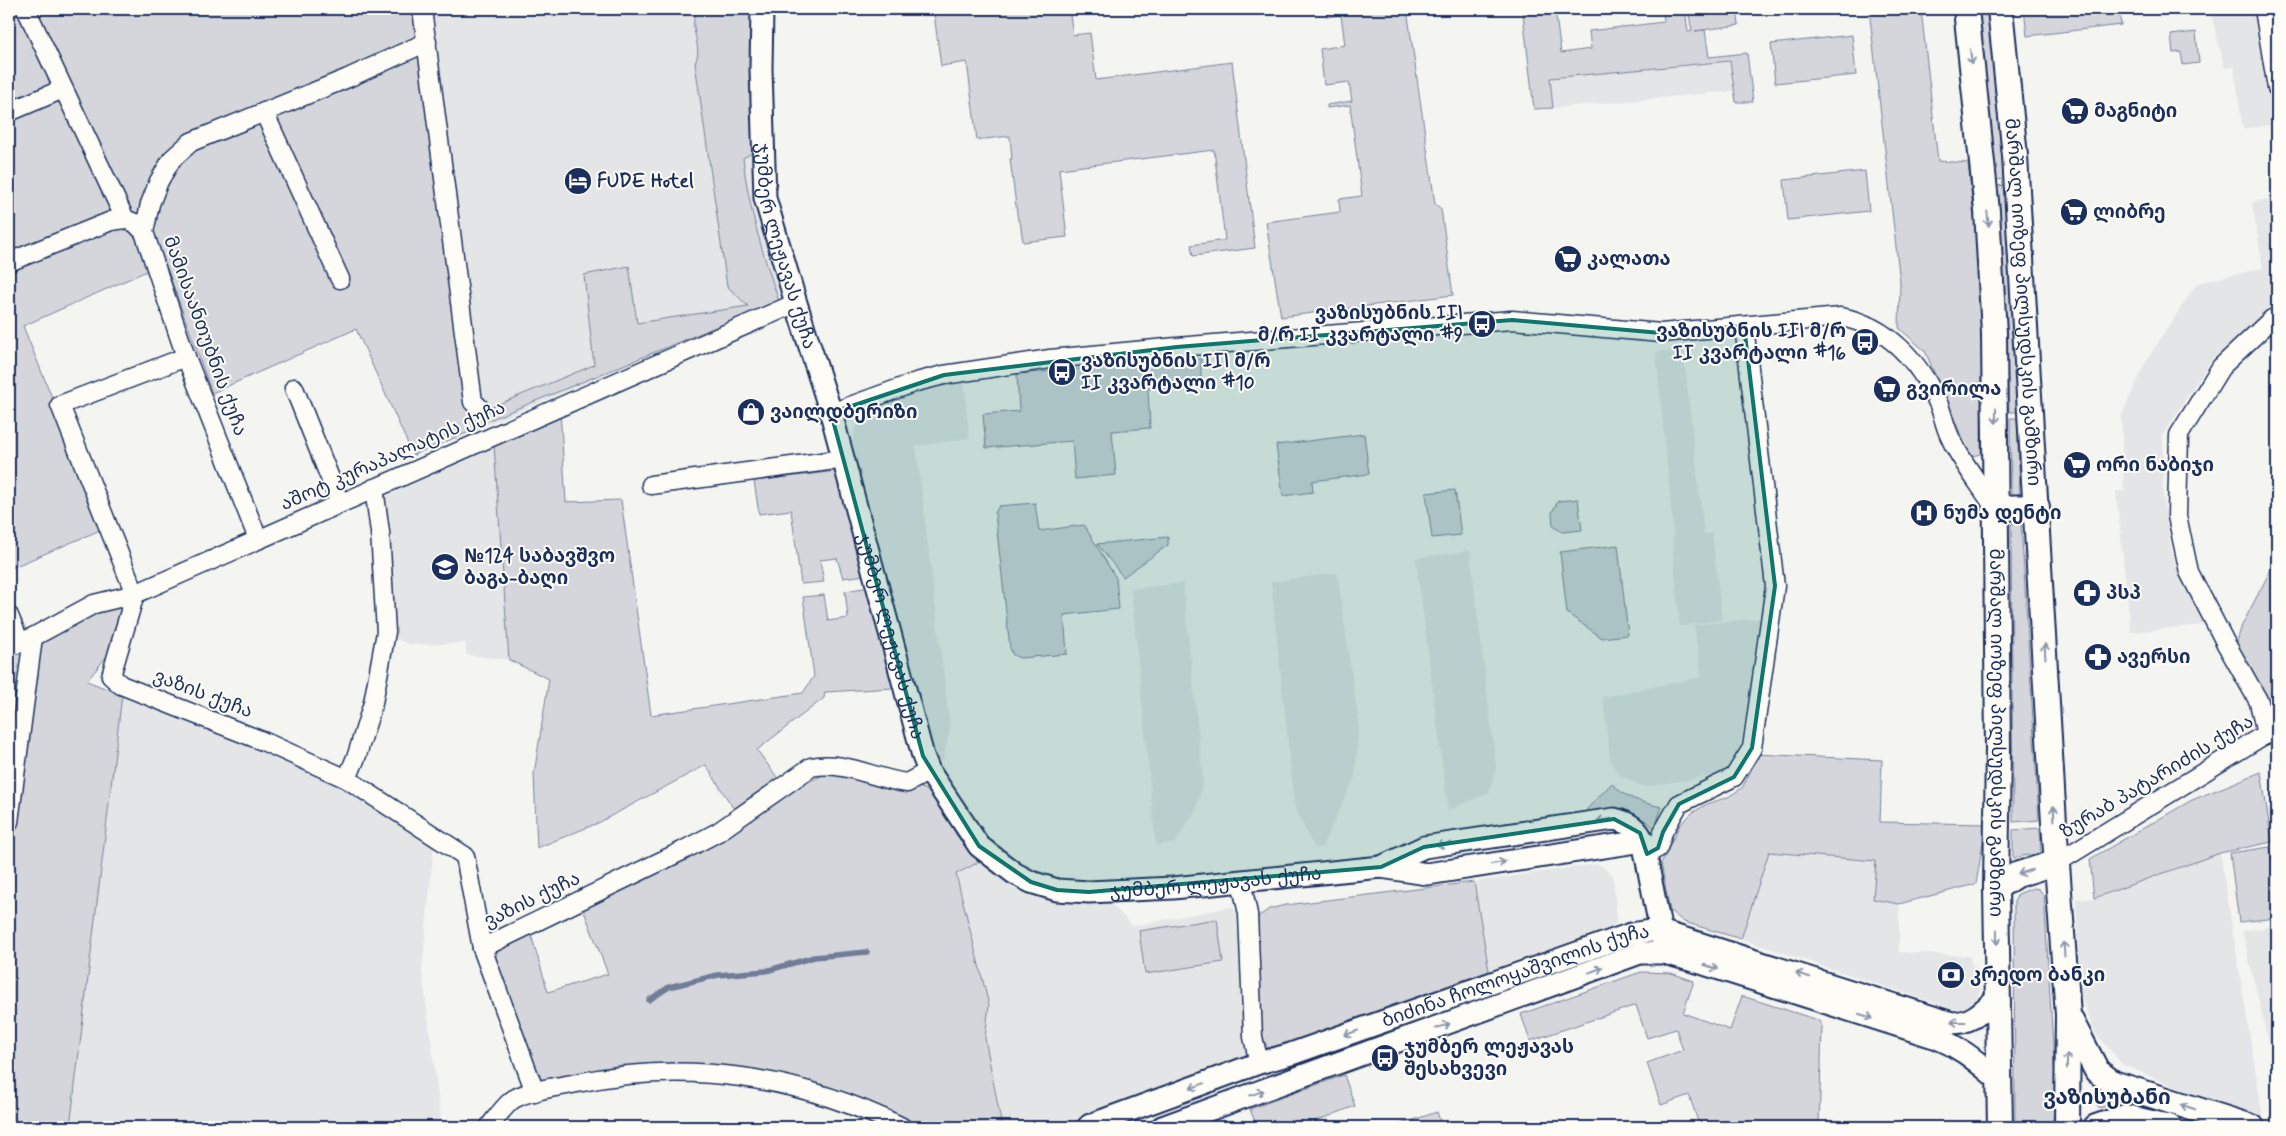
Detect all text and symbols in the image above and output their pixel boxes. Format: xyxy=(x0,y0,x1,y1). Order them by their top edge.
one-way arrow xyxy=(1966,49,1976,65)
supermarket icon: მაგნიტი xyxy=(2060,96,2090,126)
place label: მაგნიტი xyxy=(2094,99,2177,124)
street label: მარშალ იოზეფ პილსუდსკის გამზირი xyxy=(1999,117,2047,487)
street label: ჯუმბერ ლეჟავას ქუჩა xyxy=(751,142,822,352)
hotel icon: FUDE Hotel xyxy=(563,166,593,196)
place label: FUDE Hotel xyxy=(597,169,694,194)
supermarket icon: ლიბრე xyxy=(2059,197,2089,227)
place label: ლიბრე xyxy=(2093,200,2166,225)
one-way arrow xyxy=(1983,211,1992,227)
street label: მამისაანთუბნის ქუჩა xyxy=(157,233,253,439)
supermarket icon: კალათა xyxy=(1553,244,1583,274)
place label: კალათა xyxy=(1587,247,1671,272)
place label: ვაზისუბნის III მ/რ II კვარტალი #9 xyxy=(1258,301,1464,348)
bus stop icon: ვაზისუბნის III მ/რ II კვარტალი #9 xyxy=(1467,309,1497,339)
place label: ვაზისუბნის III მ/რ II კვარტალი #16 xyxy=(1656,319,1846,366)
bus stop icon: ვაზისუბნის III მ/რ II კვარტალი #16 xyxy=(1850,327,1880,357)
place label: ვაზისუბნის III მ/რ II კვარტალი #10 xyxy=(1081,349,1271,396)
bus stop icon: ვაზისუბნის III მ/რ II კვარტალი #10 xyxy=(1047,357,1077,387)
supermarket icon: გვირილა xyxy=(1872,374,1902,404)
place label: გვირილა xyxy=(1906,377,2001,402)
street label: აშოტ კურაპალატის ქუჩა xyxy=(277,395,509,517)
shop icon: ვაილდბერიზი xyxy=(736,397,766,427)
place label: ვაილდბერიზი xyxy=(770,400,917,425)
one-way arrow xyxy=(1991,408,2001,424)
supermarket icon: ორი ნაბიჯი xyxy=(2062,450,2092,480)
place label: ორი ნაბიჯი xyxy=(2096,453,2214,478)
hospital icon: ნუმა დენტი xyxy=(1909,498,1939,528)
place label: ნუმა დენტი xyxy=(1943,501,2061,526)
street label: ჯუმბერ ლეჟავას ქუჩა xyxy=(851,530,930,742)
place label: №124 საბავშვო ბაგა-ბაღი xyxy=(464,544,615,591)
street label: მარშალ იოზეფ პილსუდსკის გამზირი xyxy=(1983,548,2011,917)
school or university icon: №124 საბავშვო ბაგა-ბაღი xyxy=(430,552,460,582)
pharmacy icon: პსპ xyxy=(2072,578,2102,608)
place label: პსპ xyxy=(2106,581,2141,606)
pharmacy icon: ავერსი xyxy=(2083,642,2113,672)
one-way arrow xyxy=(2040,643,2049,659)
place label: ავერსი xyxy=(2117,645,2191,670)
street label: ვაზის ქუჩა xyxy=(150,664,256,724)
street label: ზურაბ პატარიძის ქუჩა xyxy=(2056,709,2258,845)
one-way arrow xyxy=(2049,805,2058,821)
one-way arrow xyxy=(1597,815,1613,825)
one-way arrow xyxy=(1436,840,1452,850)
one-way arrow xyxy=(1490,858,1506,868)
street label: ჯუმბერ ლეჟავას ქუჩა xyxy=(1109,861,1322,904)
street label: ვაზის ქუჩა xyxy=(480,866,584,934)
one-way arrow xyxy=(2018,868,2034,877)
street label: ბიძინა ჩოლოყაშვილის ქუჩა xyxy=(1378,919,1651,1034)
one-way arrow xyxy=(1992,929,2001,945)
one-way arrow xyxy=(2059,941,2068,957)
bank icon: კრედო ბანკი xyxy=(1936,960,1966,990)
one-way arrow xyxy=(1703,962,1719,972)
place label: კრედო ბანკი xyxy=(1970,963,2105,988)
one-way arrow xyxy=(1587,965,1603,974)
one-way arrow xyxy=(1796,970,1811,979)
one-way arrow xyxy=(1858,1011,1874,1021)
one-way arrow xyxy=(1950,1017,1966,1027)
one-way arrow xyxy=(1435,1021,1450,1030)
one-way arrow xyxy=(1344,1029,1359,1038)
place label: ჯუმბერ ლეჟავას შესახვევი xyxy=(1404,1035,1574,1082)
bus stop icon: ჯუმბერ ლეჟავას შესახვევი xyxy=(1370,1043,1400,1073)
one-way arrow xyxy=(2063,1053,2072,1069)
one-way arrow xyxy=(1190,1082,1206,1091)
district label: ვაზისუბანი xyxy=(2043,1084,2171,1112)
one-way arrow xyxy=(1249,1088,1264,1097)
one-way arrow xyxy=(2181,1102,2197,1112)

